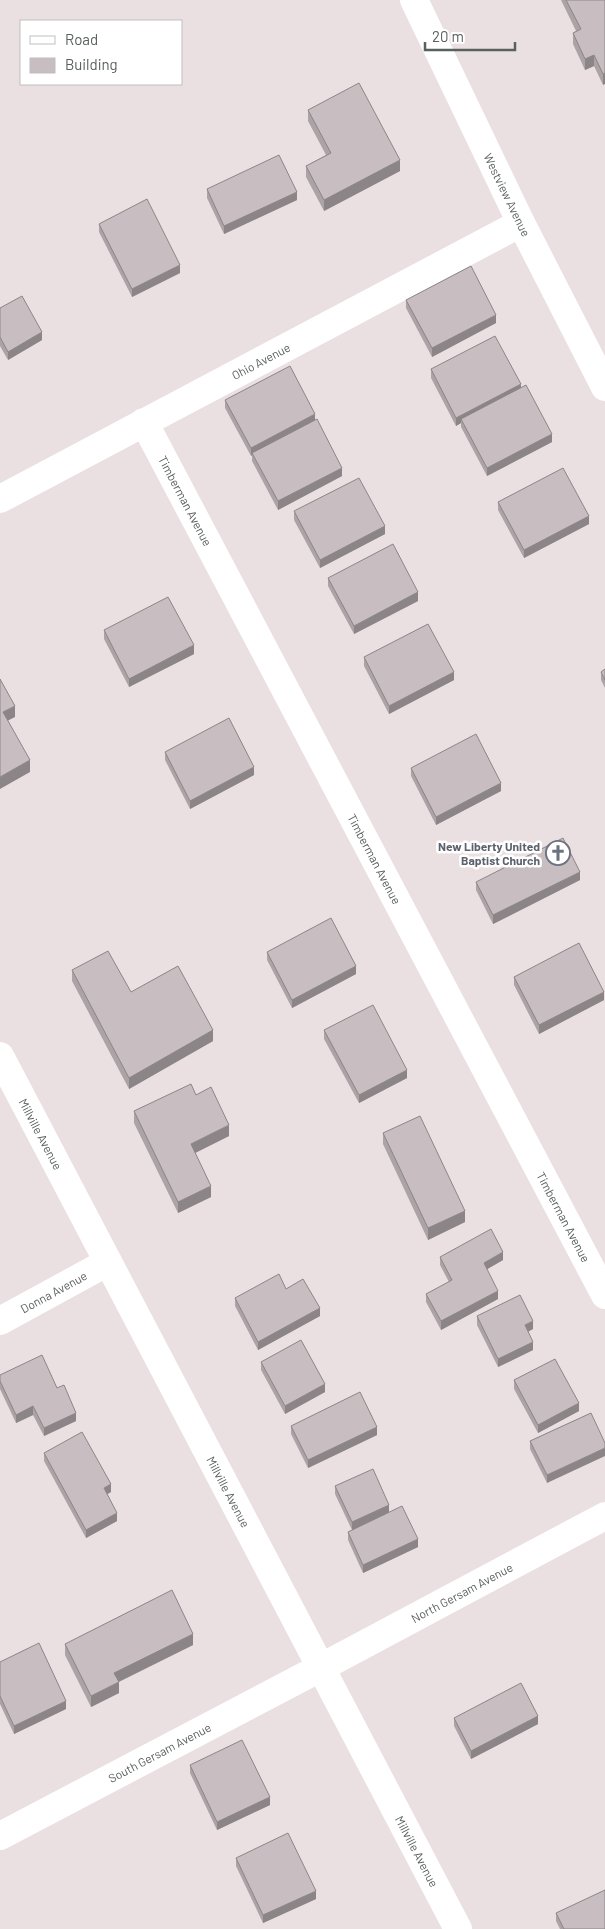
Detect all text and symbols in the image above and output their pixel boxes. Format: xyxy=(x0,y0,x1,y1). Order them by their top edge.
legend xyxy=(20,20,182,85)
scale bar xyxy=(425,20,515,52)
text: 20 m xyxy=(432,27,464,45)
text: Road xyxy=(65,30,98,48)
text: Building xyxy=(65,55,118,73)
street label: Westview Avenue xyxy=(482,151,534,239)
street label: Ohio Avenue xyxy=(229,340,292,382)
street label: Timberman Avenue xyxy=(156,453,215,548)
street label: Timberman Avenue xyxy=(345,811,404,906)
place label: New Liberty United Baptist Church xyxy=(438,839,540,867)
church icon: New Liberty United Baptist Church xyxy=(545,840,571,866)
street label: Millville Avenue xyxy=(16,1096,65,1172)
street label: Timberman Avenue xyxy=(534,1169,593,1264)
street label: Donna Avenue xyxy=(18,1268,89,1316)
street label: Millville Avenue xyxy=(204,1454,253,1530)
street label: North Gersam Avenue xyxy=(409,1560,515,1625)
street label: South Gersam Avenue xyxy=(106,1720,213,1785)
street label: Millville Avenue xyxy=(393,1813,442,1889)

